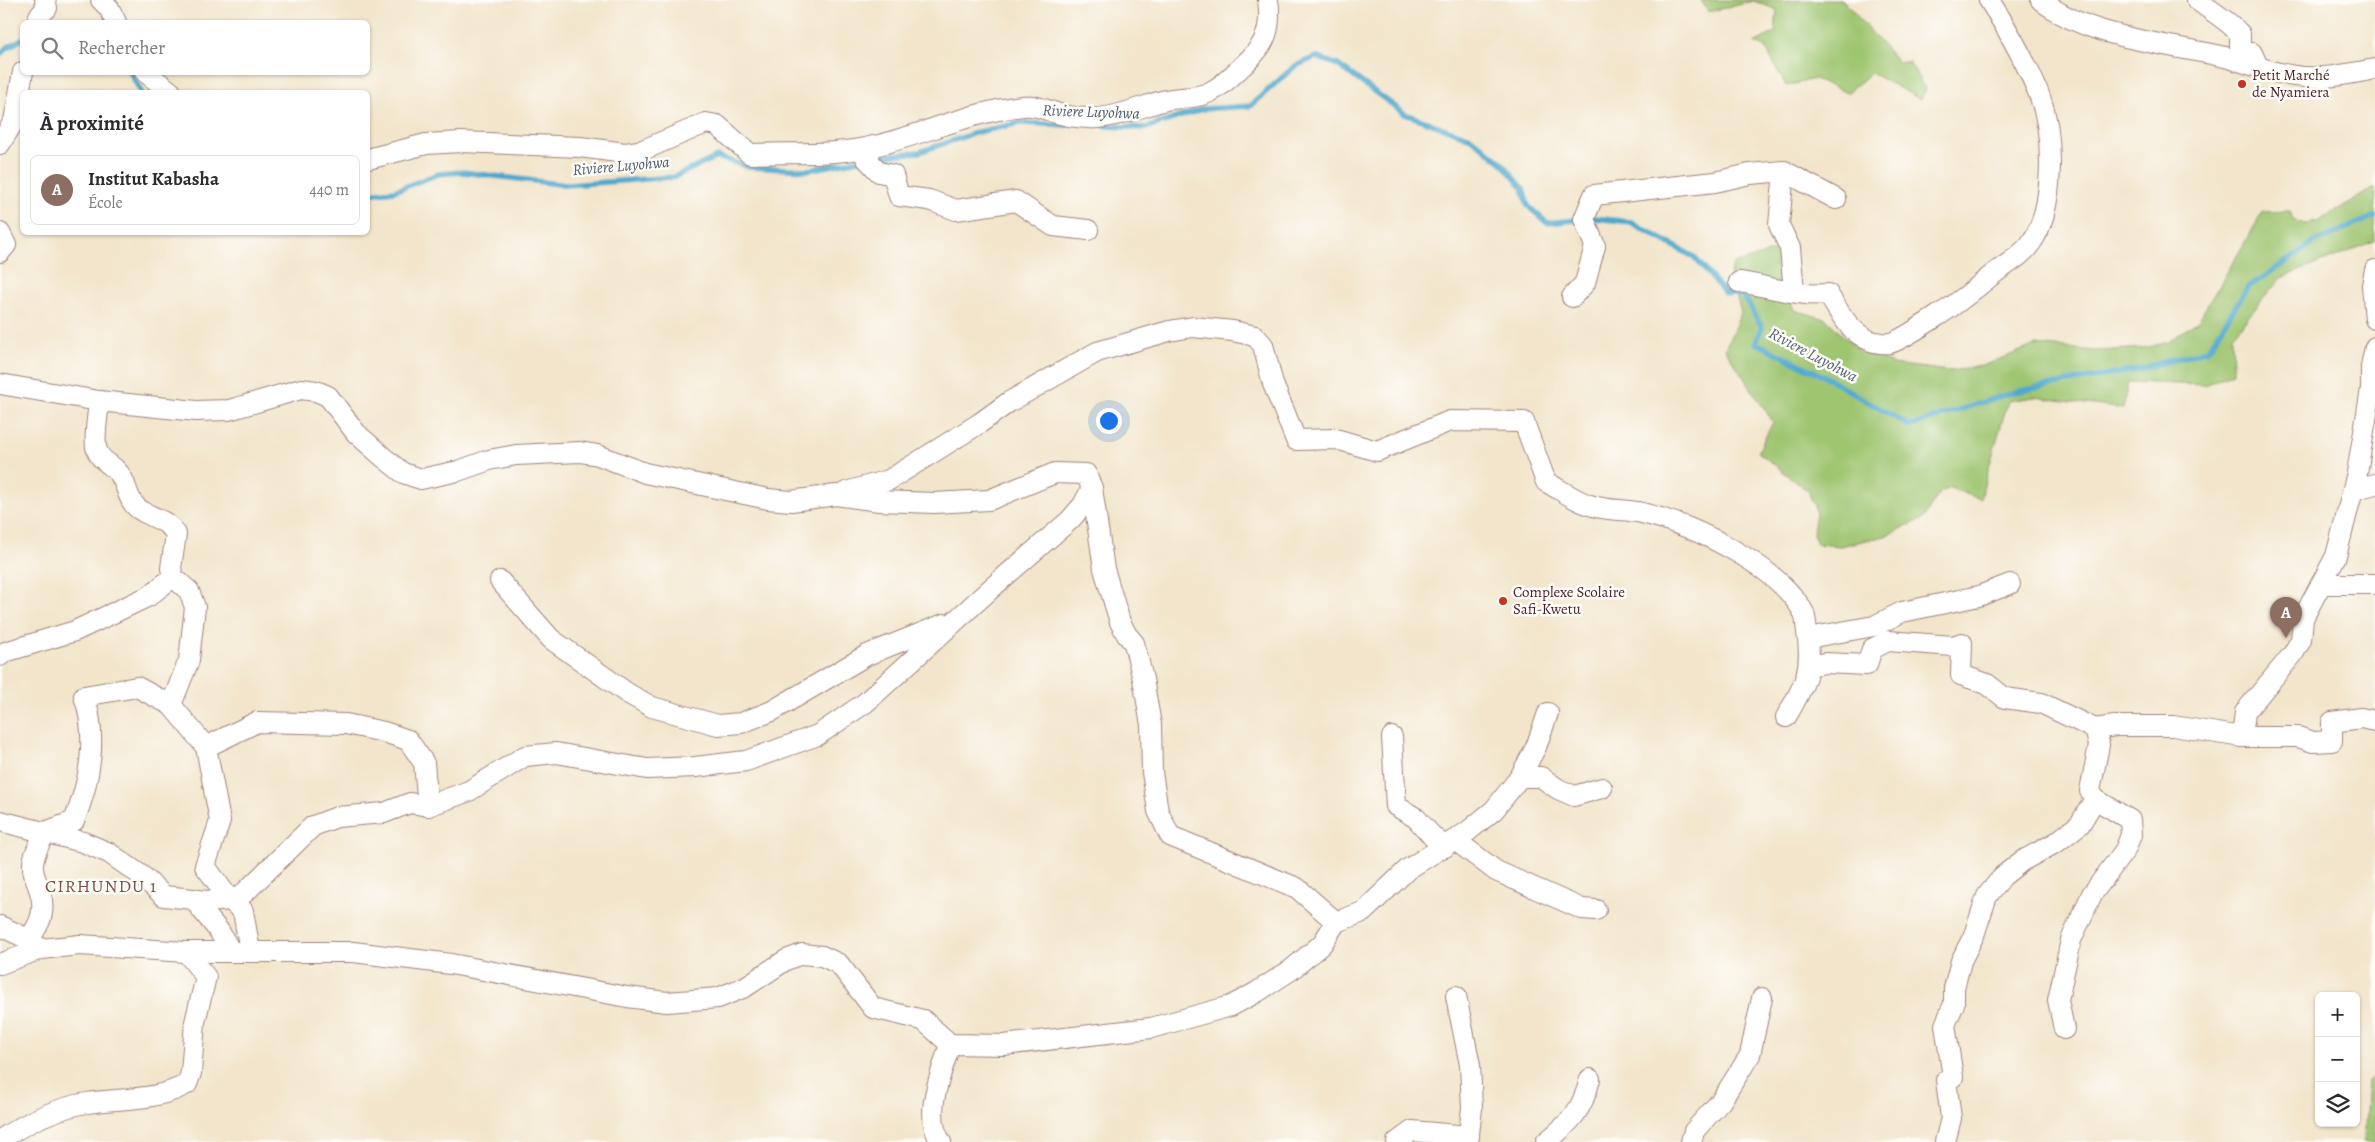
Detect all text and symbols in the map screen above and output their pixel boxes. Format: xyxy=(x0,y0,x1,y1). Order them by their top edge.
search box xyxy=(20,20,370,75)
icon: search xyxy=(38,34,66,62)
text: Rechercher xyxy=(78,35,165,61)
place label: Petit Marché de Nyamiera xyxy=(2252,65,2330,102)
marker: Petit Marché de Nyamiera xyxy=(2236,78,2248,90)
water label: Riviere Luyohwa xyxy=(1042,99,1141,125)
text: À proximité xyxy=(40,109,144,137)
water label: Riviere Luyohwa xyxy=(572,151,671,181)
text: Institut Kabasha xyxy=(88,166,219,192)
text: A xyxy=(52,179,62,201)
text: 440 m xyxy=(309,179,349,201)
text: École xyxy=(88,192,123,214)
water label: Riviere Luyohwa xyxy=(1765,322,1862,388)
your location xyxy=(1096,408,1122,434)
place label: Complexe Scolaire Safi-Kwetu xyxy=(1513,582,1625,619)
marker: Complexe Scolaire Safi-Kwetu xyxy=(1497,595,1509,607)
pin: A xyxy=(2270,597,2302,638)
district label: CIRHUNDU 1 xyxy=(45,874,157,898)
map controls xyxy=(2315,992,2360,1127)
button: + xyxy=(2315,992,2360,1037)
button: − xyxy=(2315,1037,2360,1082)
button: layers xyxy=(2315,1082,2360,1127)

